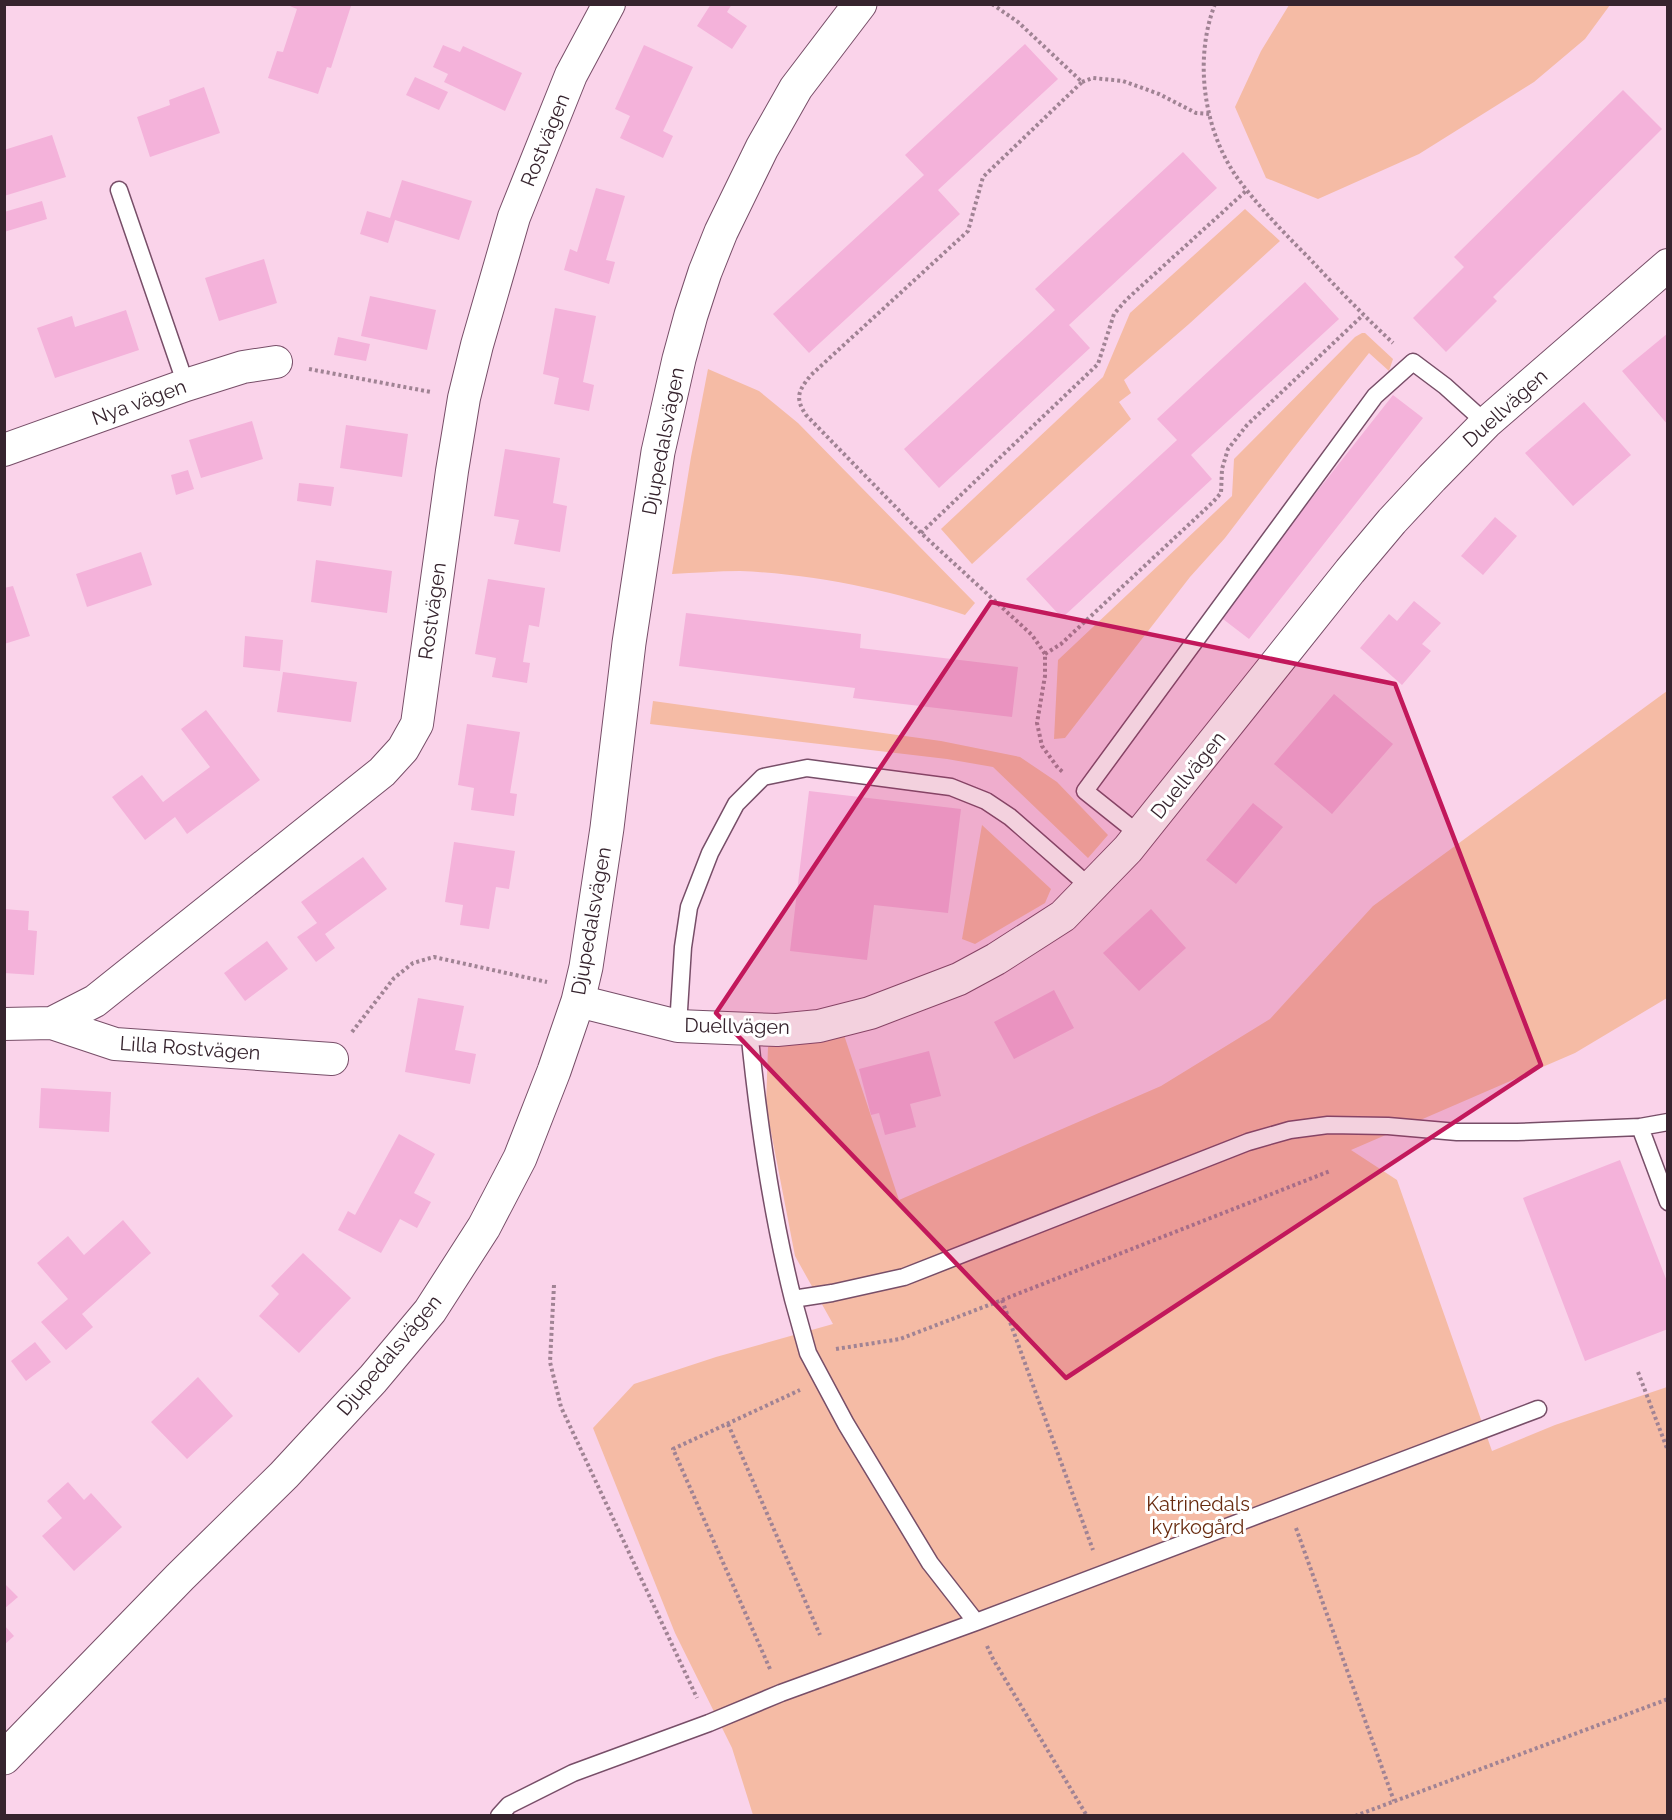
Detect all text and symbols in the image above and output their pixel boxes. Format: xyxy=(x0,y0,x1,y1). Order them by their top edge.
street label: Rostvägen xyxy=(516,90,574,190)
street label: Duellvägen xyxy=(1458,364,1552,452)
street label: Djupedalsvägen xyxy=(637,365,689,517)
street label: Nya vägen xyxy=(89,374,189,430)
street label: Rostvägen xyxy=(413,561,451,661)
street label: Duellvägen xyxy=(1145,726,1231,824)
street label: Djupedalsvägen xyxy=(566,845,616,997)
street label: Duellvägen xyxy=(684,1013,790,1039)
street label: Lilla Rostvägen xyxy=(119,1031,261,1065)
street label: Djupedalsvägen xyxy=(332,1290,446,1420)
park label: Katrinedals kyrkogård xyxy=(1146,1492,1250,1539)

